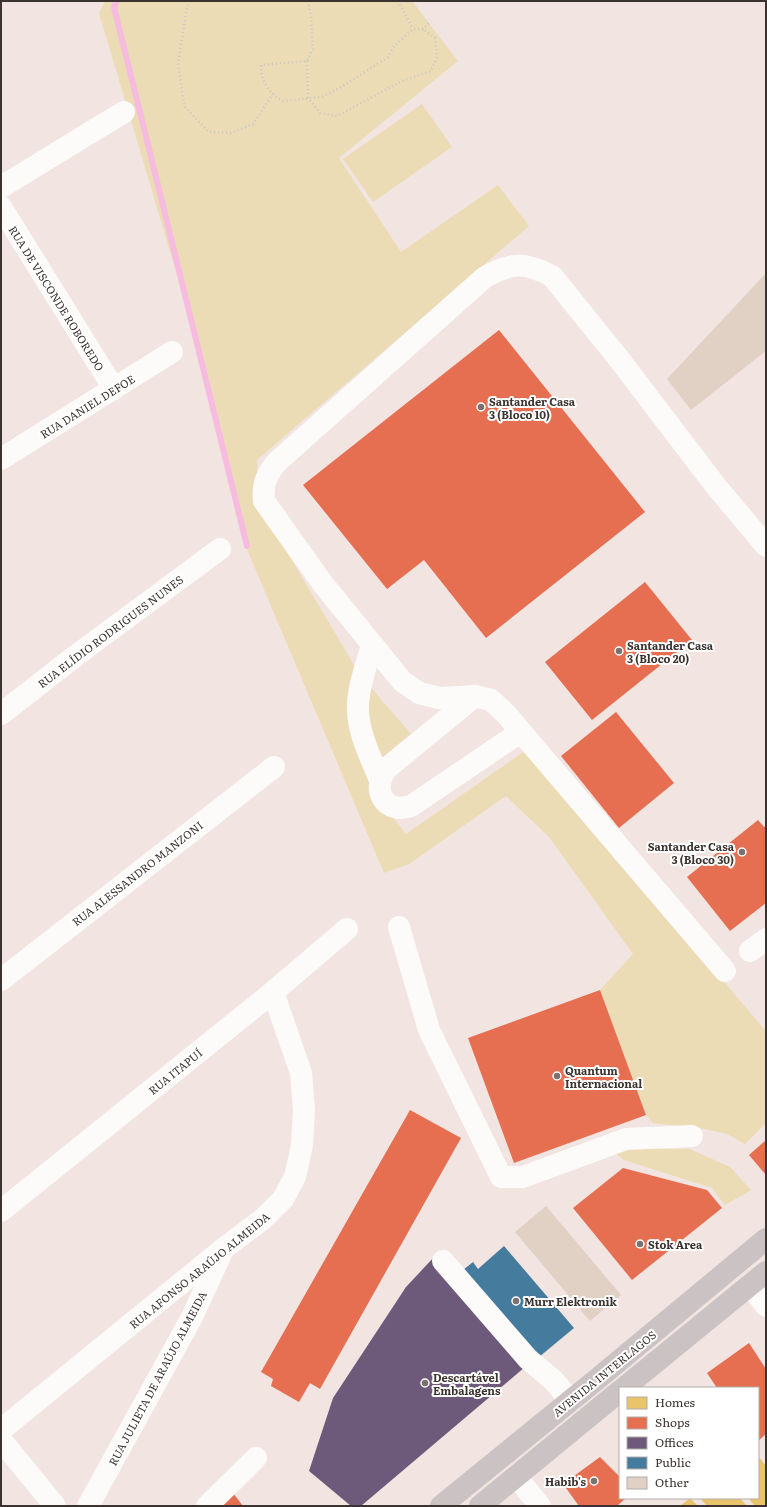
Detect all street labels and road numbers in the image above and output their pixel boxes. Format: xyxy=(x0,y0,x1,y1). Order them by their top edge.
street label: RUA DE VISCONDE ROBOREDO xyxy=(6,222,108,374)
street label: RUA DANIEL DEFOE xyxy=(37,370,137,442)
street label: RUA ELÍDIO RODRIGUES NUNES xyxy=(34,571,186,691)
street label: RUA ALESSANDRO MANZONI xyxy=(68,817,206,929)
street label: RUA ITAPUÍ xyxy=(145,1044,205,1098)
street label: RUA AFONSO ARAÚJO ALMEIDA xyxy=(125,1208,273,1332)
street label: RUA JULIETA DE ARAÚJO ALMEIDA xyxy=(104,1288,210,1468)
street label: AVENIDA INTERLAGOS xyxy=(549,1326,659,1420)

